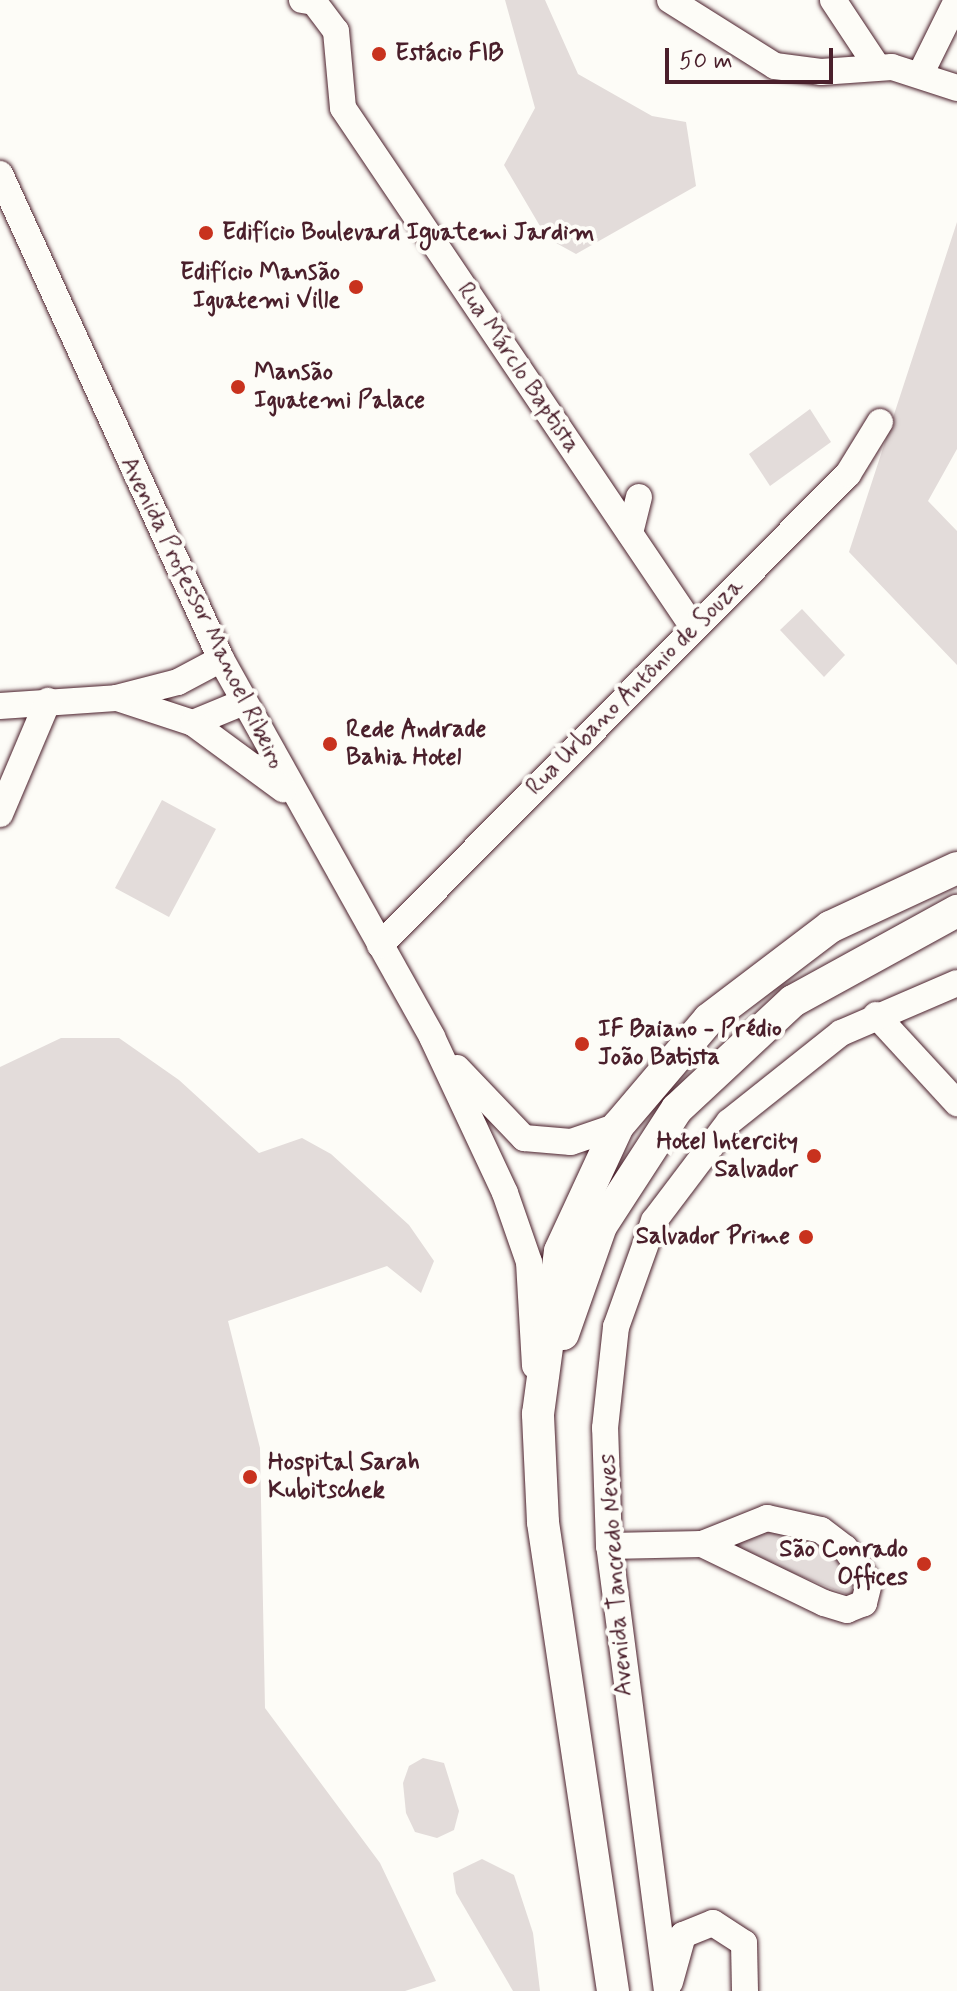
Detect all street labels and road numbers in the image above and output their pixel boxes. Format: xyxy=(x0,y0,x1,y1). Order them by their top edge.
street label: Rua Márclo Baptista xyxy=(450,277,586,459)
street label: Avenida Professor Manoel Ribeiro xyxy=(116,456,288,770)
street label: Rua Urbano Antônio de Souza xyxy=(520,572,750,802)
street label: Avenida Tancredo Neves xyxy=(593,1454,639,1696)

